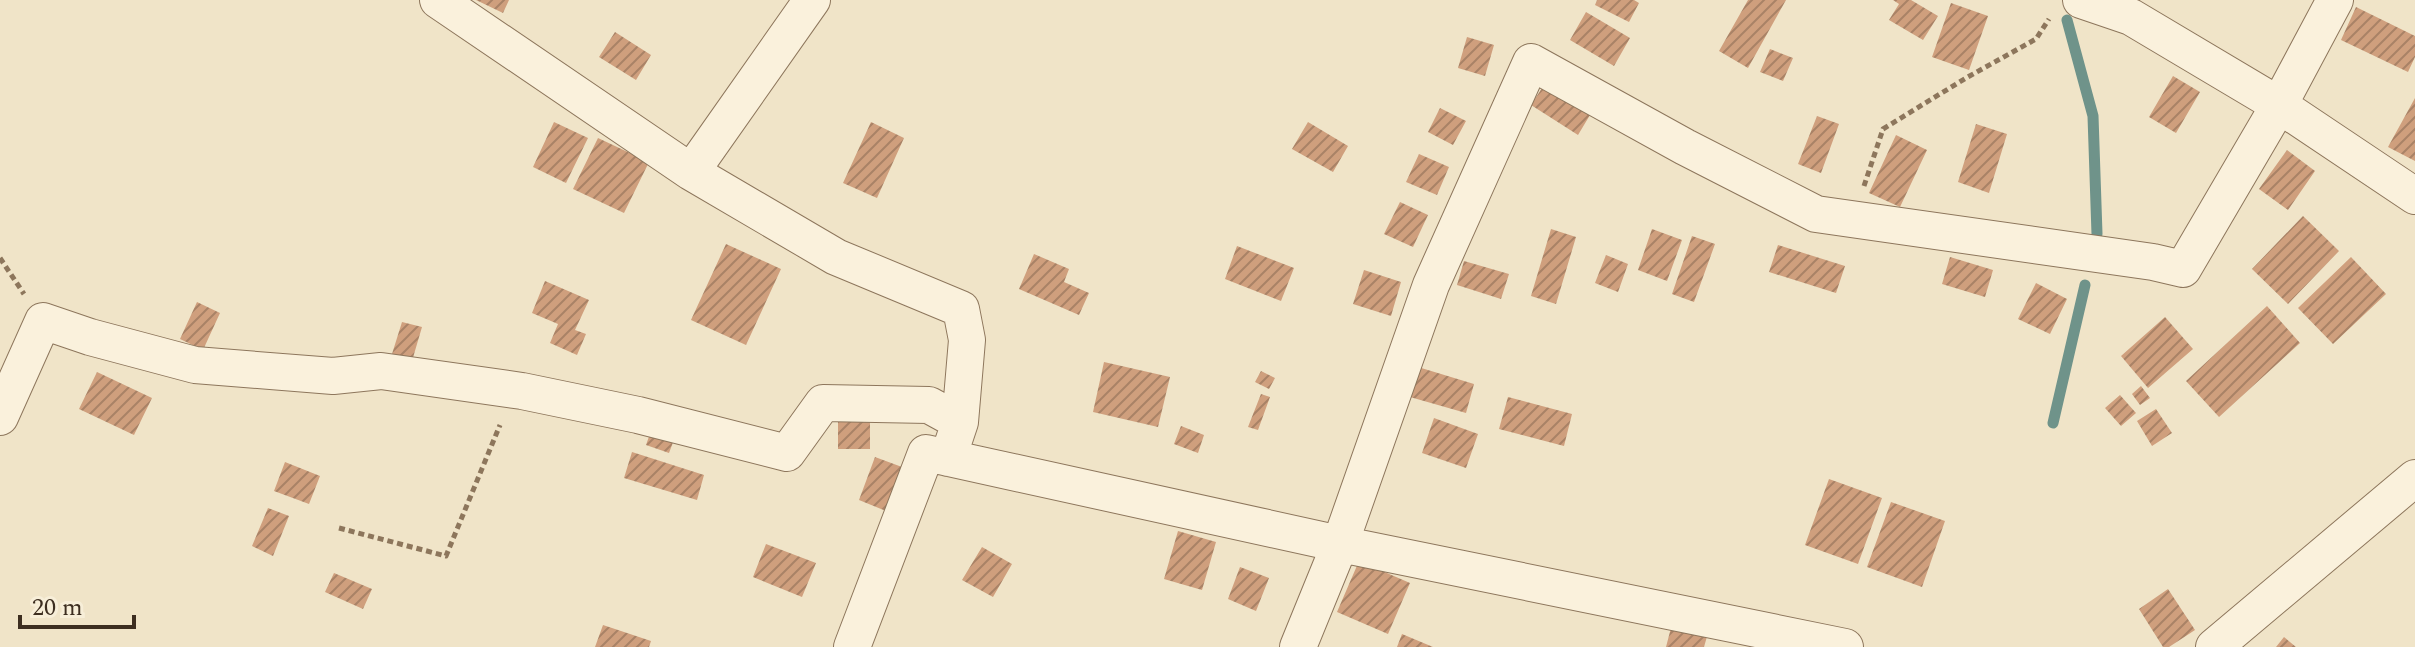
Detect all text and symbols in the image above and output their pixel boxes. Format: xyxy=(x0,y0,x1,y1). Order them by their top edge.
scale bar xyxy=(20,579,134,629)
text: 20 m xyxy=(32,590,83,626)

